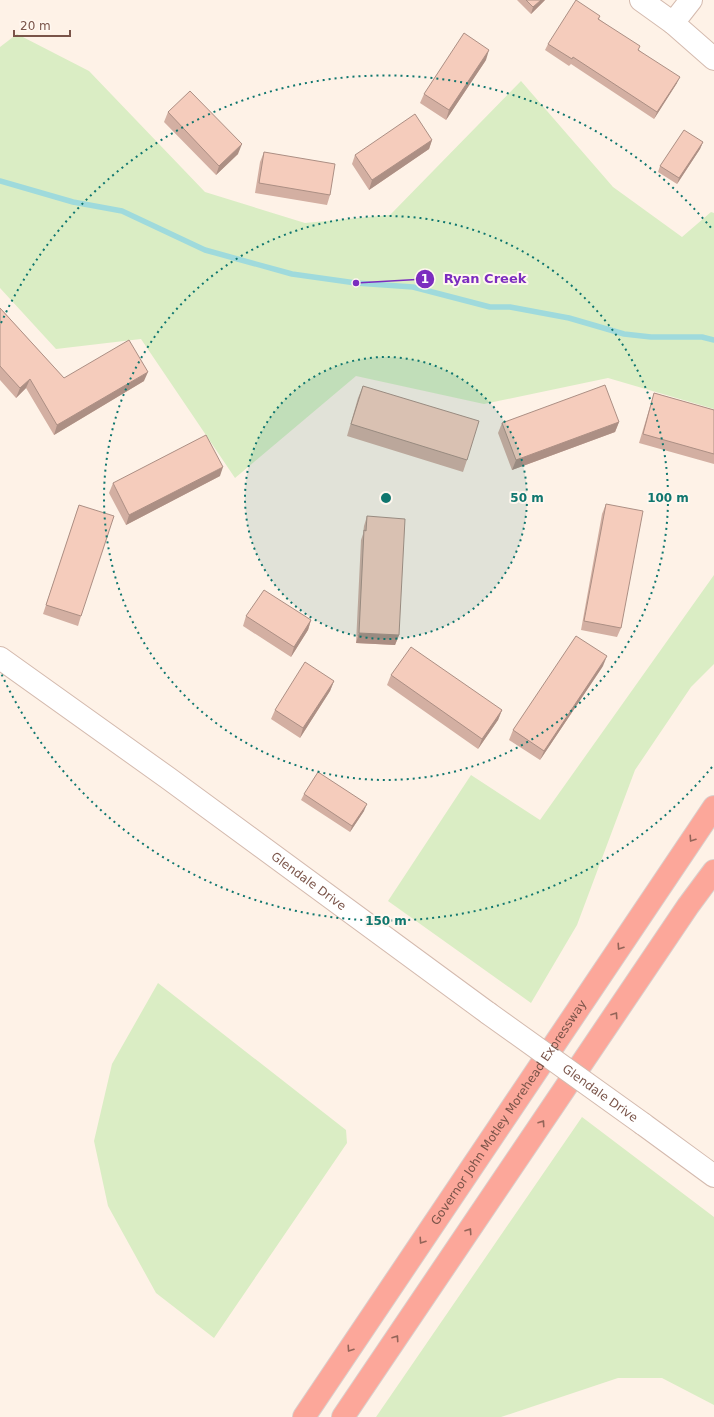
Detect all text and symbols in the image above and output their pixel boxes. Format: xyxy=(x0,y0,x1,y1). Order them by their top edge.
scale bar xyxy=(14,12,70,38)
text: 20 m xyxy=(20,19,51,33)
callout: Ryan Creek xyxy=(415,266,534,291)
text: Ryan Creek xyxy=(444,271,527,286)
text: 1 xyxy=(421,272,429,286)
centre of rings xyxy=(379,491,393,505)
text: 50 m xyxy=(510,491,544,505)
text: 100 m xyxy=(647,491,689,505)
one-way arrow xyxy=(690,835,697,842)
street label: Glendale Drive xyxy=(269,849,349,913)
text: 150 m xyxy=(365,914,407,928)
one-way arrow xyxy=(618,943,625,950)
street label: Governor John Motley Morehead Expressway xyxy=(428,997,589,1228)
one-way arrow xyxy=(610,1013,617,1020)
street label: Glendale Drive xyxy=(560,1062,641,1125)
one-way arrow xyxy=(537,1120,545,1127)
one-way arrow xyxy=(464,1228,472,1235)
one-way arrow xyxy=(419,1237,427,1244)
one-way arrow xyxy=(391,1336,398,1343)
one-way arrow xyxy=(347,1345,355,1352)

